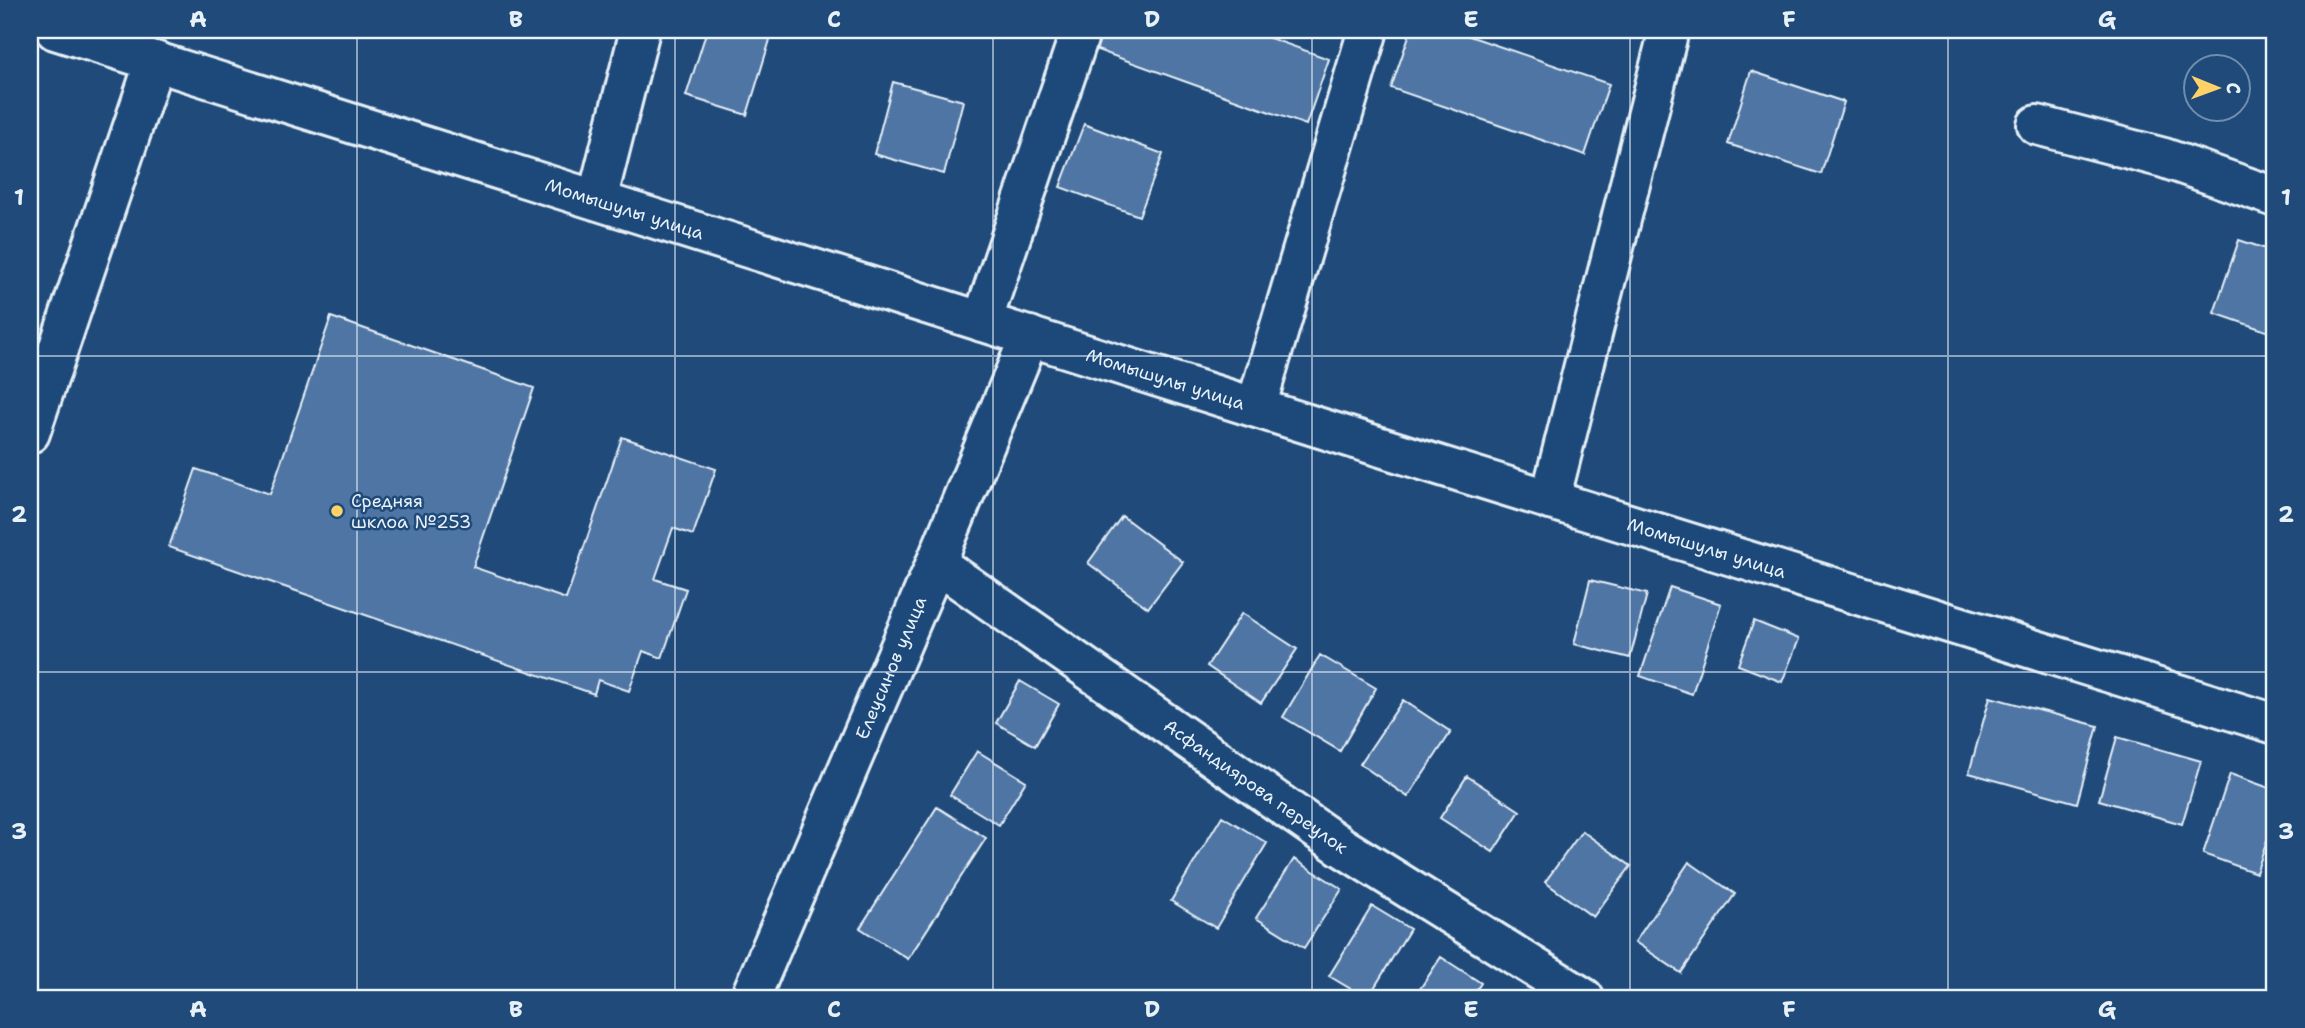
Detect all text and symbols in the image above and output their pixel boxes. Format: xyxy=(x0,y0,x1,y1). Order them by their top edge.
text: A xyxy=(189,4,207,34)
text: B xyxy=(509,4,523,34)
text: C xyxy=(827,4,841,34)
text: D xyxy=(1144,4,1160,34)
text: E xyxy=(1463,4,1479,34)
text: F xyxy=(1782,4,1796,34)
text: G xyxy=(2098,4,2117,34)
north arrow xyxy=(2182,52,2252,122)
text: С xyxy=(2221,82,2246,94)
street label: Момышулы улица xyxy=(542,173,707,245)
text: 1 xyxy=(14,182,24,212)
text: 1 xyxy=(2281,182,2291,212)
street label: Момышулы улица xyxy=(1083,343,1248,416)
place label: Средняя шклоа №253 xyxy=(351,489,471,534)
text: 2 xyxy=(11,499,27,529)
text: 2 xyxy=(2278,499,2294,529)
marker: Средняя шклоа №253 xyxy=(329,503,345,519)
street label: Момышулы улица xyxy=(1624,512,1789,584)
street label: Елеусинов улица xyxy=(850,593,932,743)
street label: Асфандиярова переулок xyxy=(1159,714,1353,860)
text: 3 xyxy=(11,816,27,846)
text: 3 xyxy=(2278,816,2294,846)
text: A xyxy=(189,994,207,1024)
text: B xyxy=(509,994,523,1024)
text: C xyxy=(827,994,841,1024)
text: D xyxy=(1144,994,1160,1024)
text: E xyxy=(1463,994,1479,1024)
text: F xyxy=(1782,994,1796,1024)
text: G xyxy=(2098,994,2117,1024)

